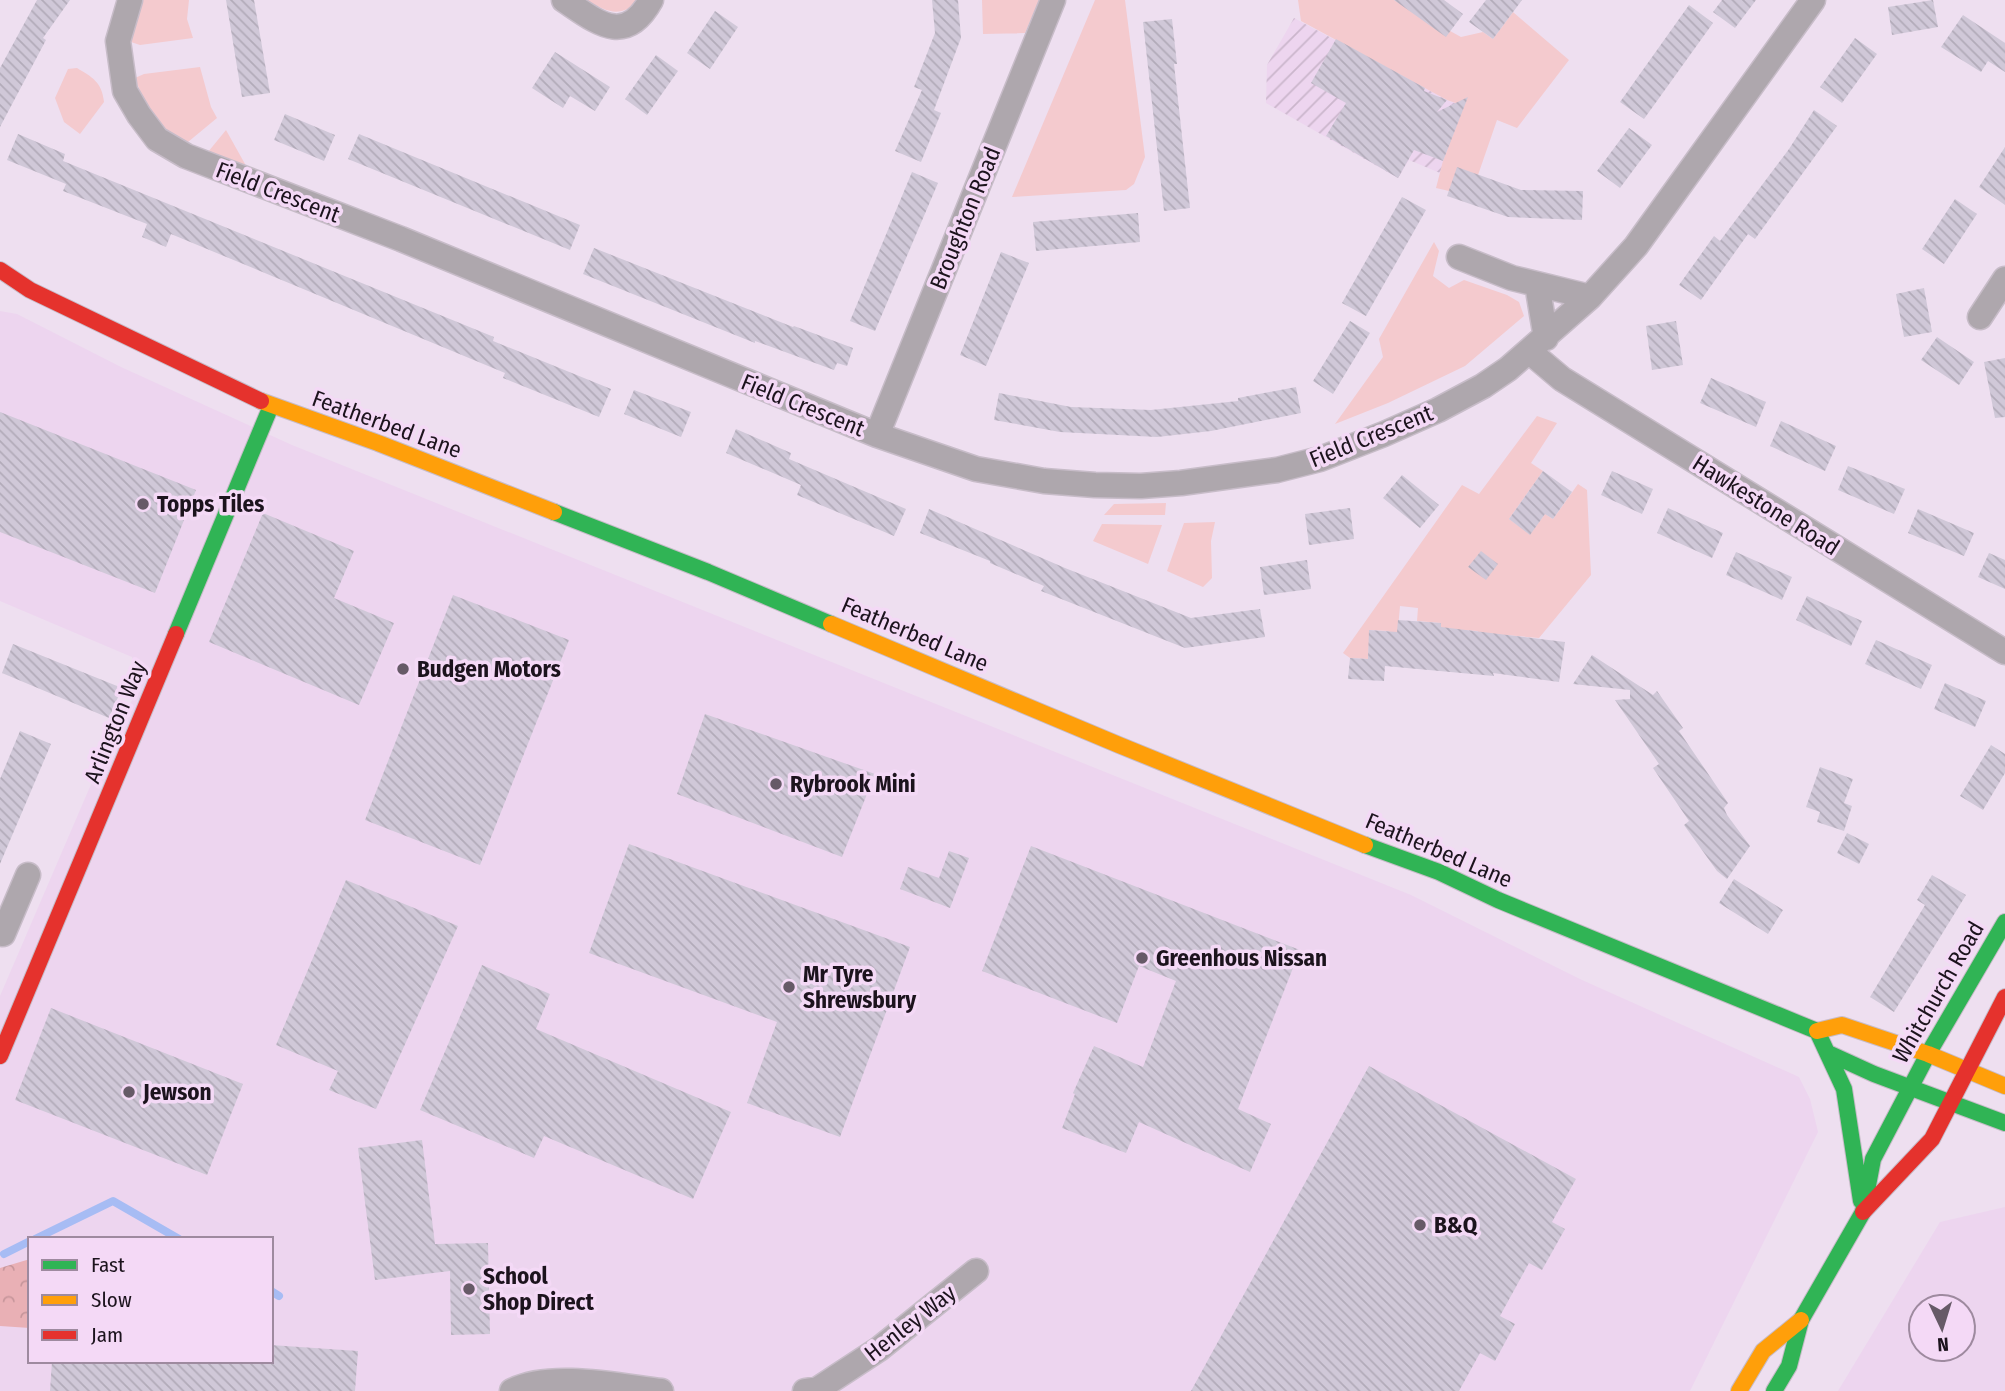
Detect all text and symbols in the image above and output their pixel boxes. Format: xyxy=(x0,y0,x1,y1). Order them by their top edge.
street label: Broughton Road xyxy=(924,143,1006,293)
street label: Field Crescent xyxy=(212,156,344,229)
street label: Field Crescent xyxy=(737,368,869,443)
street label: Featherbed Lane xyxy=(309,384,465,464)
street label: Field Crescent xyxy=(1305,398,1437,473)
street label: Hawkestone Road xyxy=(1687,449,1845,561)
place label: Topps Tiles xyxy=(157,490,264,518)
marker: Topps Tiles xyxy=(135,496,151,512)
street label: Featherbed Lane xyxy=(837,590,993,678)
place label: Budgen Motors xyxy=(417,655,561,683)
street label: Arlington Way xyxy=(78,656,153,787)
marker: Budgen Motors xyxy=(395,661,411,677)
place label: Rybrook Mini xyxy=(790,770,916,798)
marker: Rybrook Mini xyxy=(768,776,784,792)
street label: Featherbed Lane xyxy=(1361,806,1517,894)
street label: Whitchurch Road xyxy=(1886,916,1990,1068)
place label: Greenhous Nissan xyxy=(1156,944,1327,972)
marker: Greenhous Nissan xyxy=(1134,950,1150,966)
place label: Mr Tyre Shrewsbury xyxy=(803,960,917,1014)
marker: Mr Tyre Shrewsbury xyxy=(781,979,797,995)
place label: Jewson xyxy=(142,1078,212,1106)
marker: Jewson xyxy=(121,1084,137,1100)
place label: B&Q xyxy=(1434,1211,1478,1239)
marker: B&Q xyxy=(1412,1217,1428,1233)
legend xyxy=(28,1237,273,1363)
text: Fast xyxy=(91,1252,125,1278)
place label: School Shop Direct xyxy=(483,1262,595,1316)
street label: Henley Way xyxy=(859,1278,962,1367)
marker: School Shop Direct xyxy=(461,1281,477,1297)
text: Slow xyxy=(91,1287,132,1313)
north arrow xyxy=(1907,1293,1977,1363)
text: Jam xyxy=(91,1322,123,1348)
text: N xyxy=(1937,1333,1950,1356)

